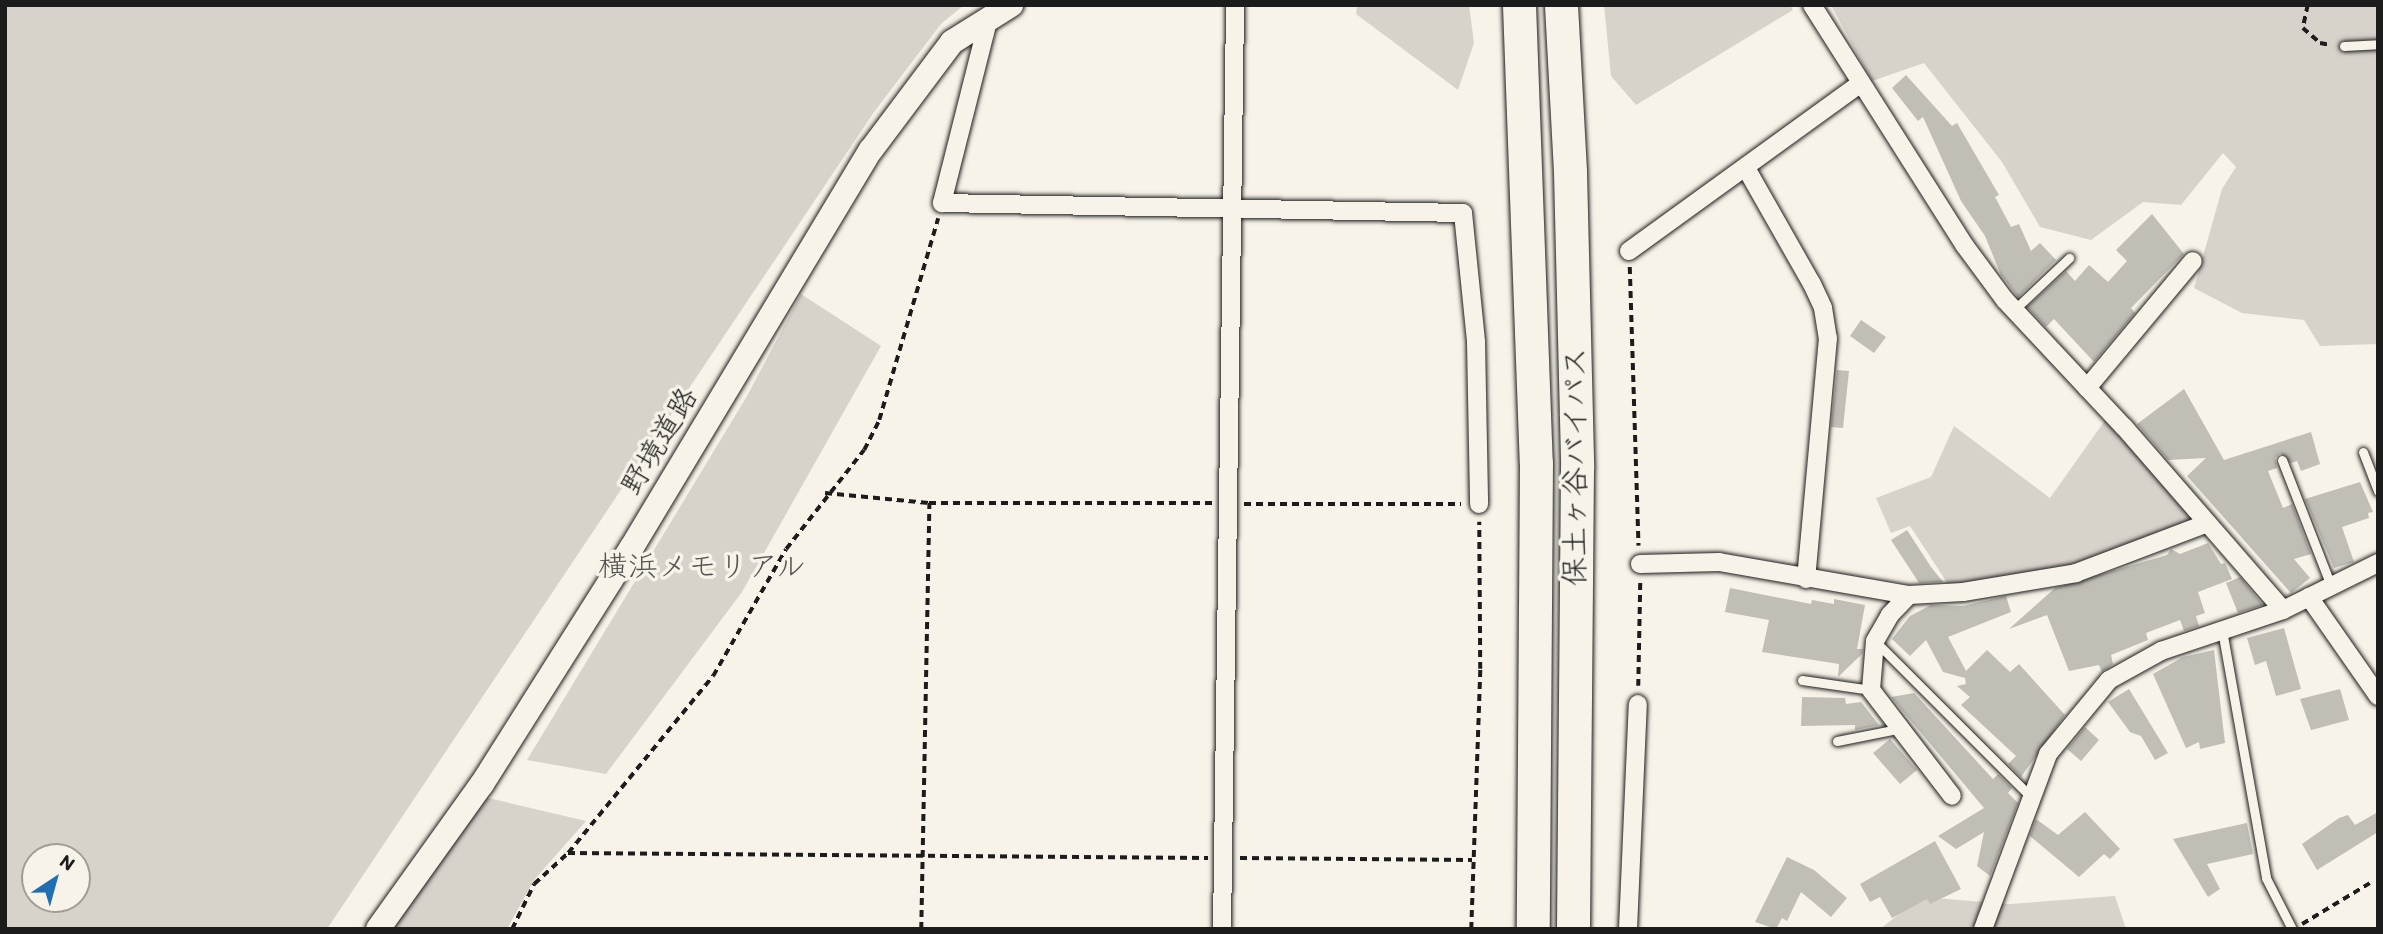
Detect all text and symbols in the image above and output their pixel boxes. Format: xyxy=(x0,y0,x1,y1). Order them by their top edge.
street label: 保土ヶ谷バイパス xyxy=(1557,347,1593,587)
street label: 野境道路 xyxy=(613,380,705,502)
park label: 横浜メモリアル xyxy=(597,548,807,584)
north arrow xyxy=(21,843,91,913)
text: N xyxy=(56,849,79,875)

